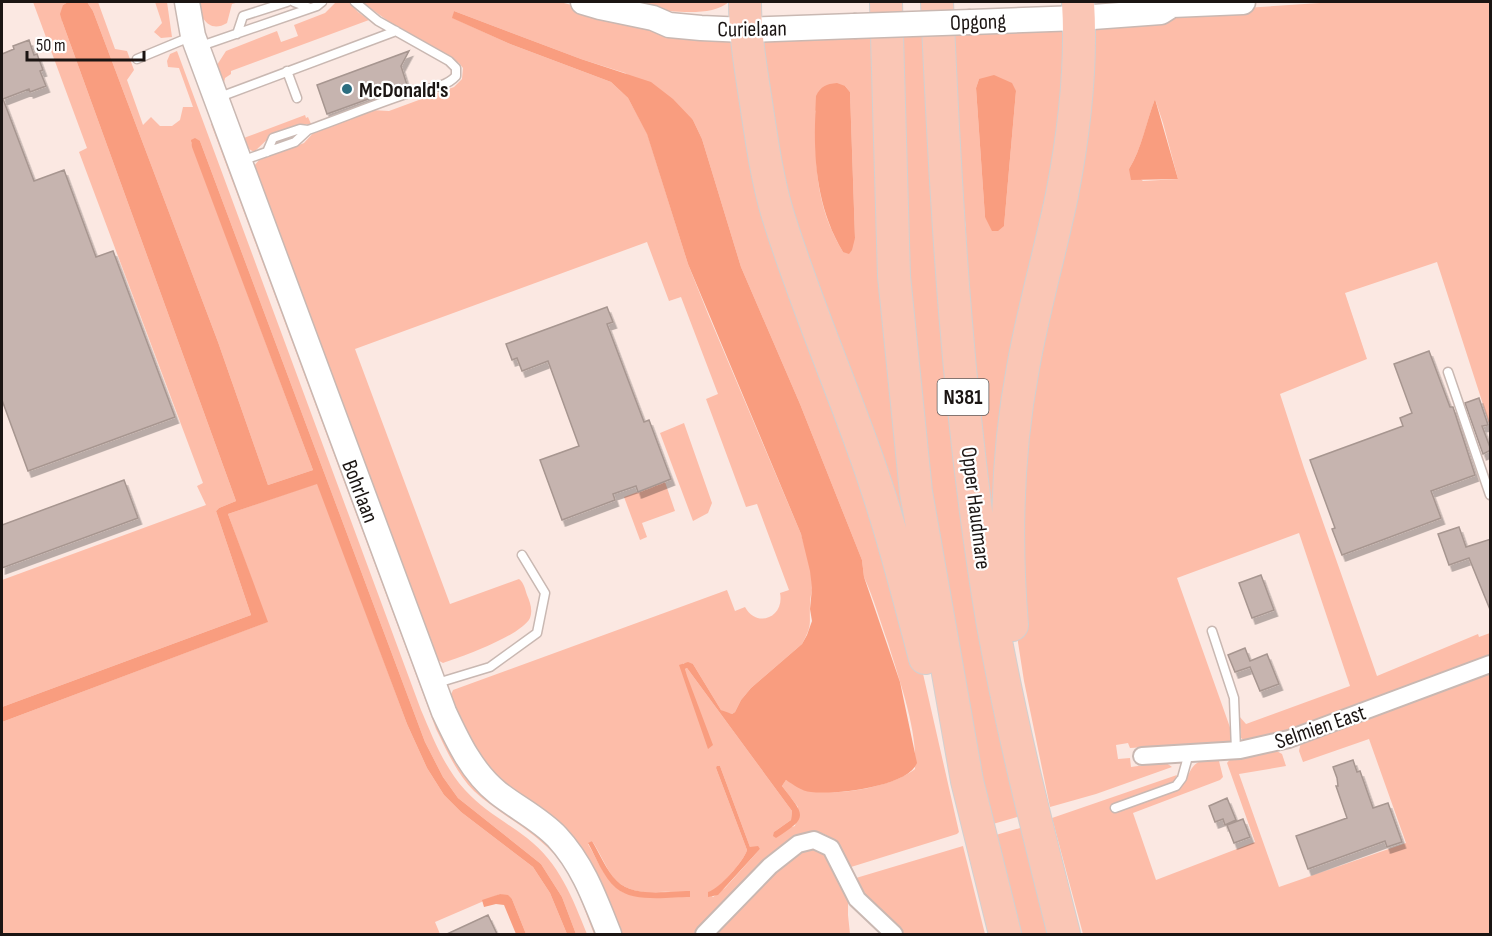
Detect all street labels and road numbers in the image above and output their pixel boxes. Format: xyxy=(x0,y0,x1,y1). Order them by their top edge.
street label: Opgong xyxy=(950,8,1007,37)
street label: Curielaan xyxy=(717,15,787,44)
road number: N381 xyxy=(938,379,988,415)
street label: Opper Haudmare xyxy=(955,445,996,571)
street label: Bohrlaan xyxy=(335,456,384,527)
street label: Selmien East xyxy=(1272,699,1370,756)

